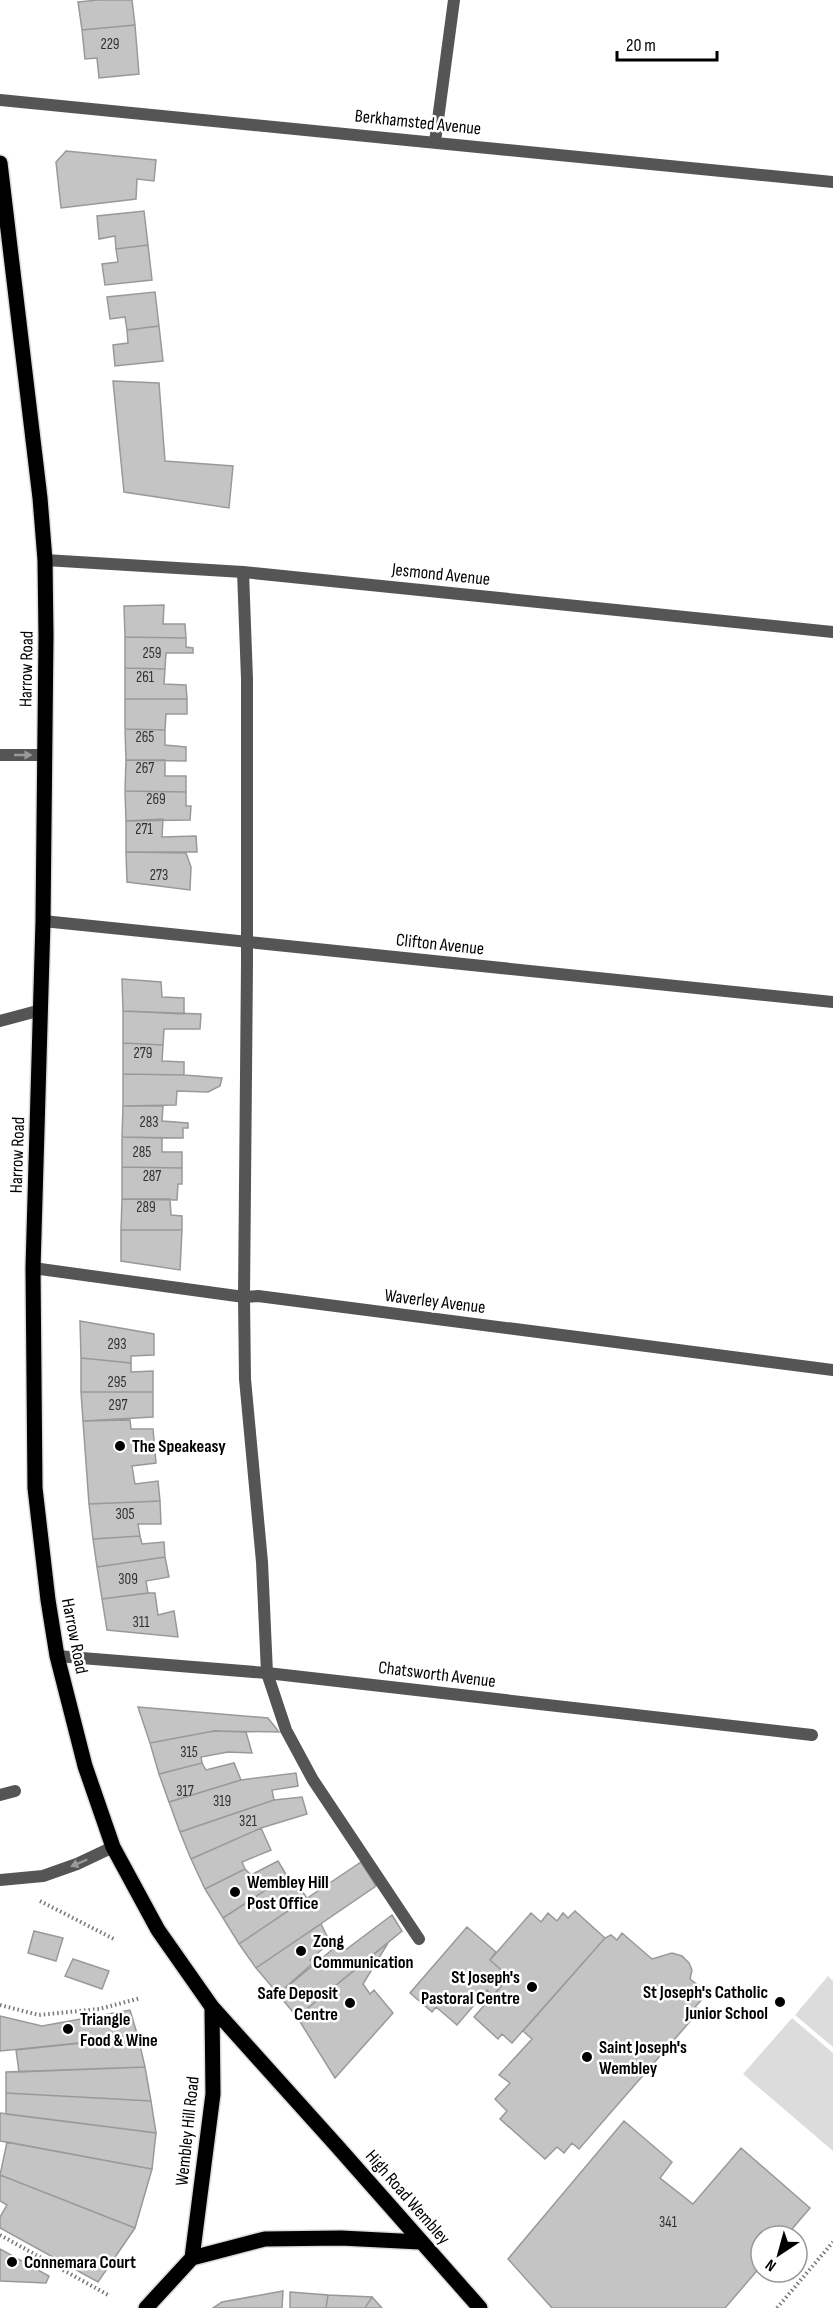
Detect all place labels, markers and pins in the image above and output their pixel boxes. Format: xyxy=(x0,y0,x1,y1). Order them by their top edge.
place label: The Speakeasy xyxy=(132,1436,226,1457)
marker: The Speakeasy xyxy=(113,1439,127,1453)
place label: Wembley Hill Post Office xyxy=(247,1872,329,1914)
marker: Wembley Hill Post Office xyxy=(228,1885,242,1899)
place label: Zong Communication xyxy=(313,1931,414,1973)
marker: Zong Communication xyxy=(294,1944,308,1958)
place label: St Joseph's Pastoral Centre xyxy=(421,1967,520,2009)
marker: St Joseph's Pastoral Centre xyxy=(525,1980,539,1994)
place label: St Joseph's Catholic Junior School xyxy=(643,1982,768,2024)
place label: Safe Deposit Centre xyxy=(258,1983,338,2025)
marker: St Joseph's Catholic Junior School xyxy=(773,1995,787,2009)
marker: Safe Deposit Centre xyxy=(343,1996,357,2010)
place label: Triangle Food & Wine xyxy=(80,2009,158,2051)
marker: Triangle Food & Wine xyxy=(61,2022,75,2036)
place label: Saint Joseph's Wembley xyxy=(599,2037,687,2079)
marker: Saint Joseph's Wembley xyxy=(580,2050,594,2064)
place label: Connemara Court xyxy=(24,2252,136,2273)
marker: Connemara Court xyxy=(5,2255,19,2269)

